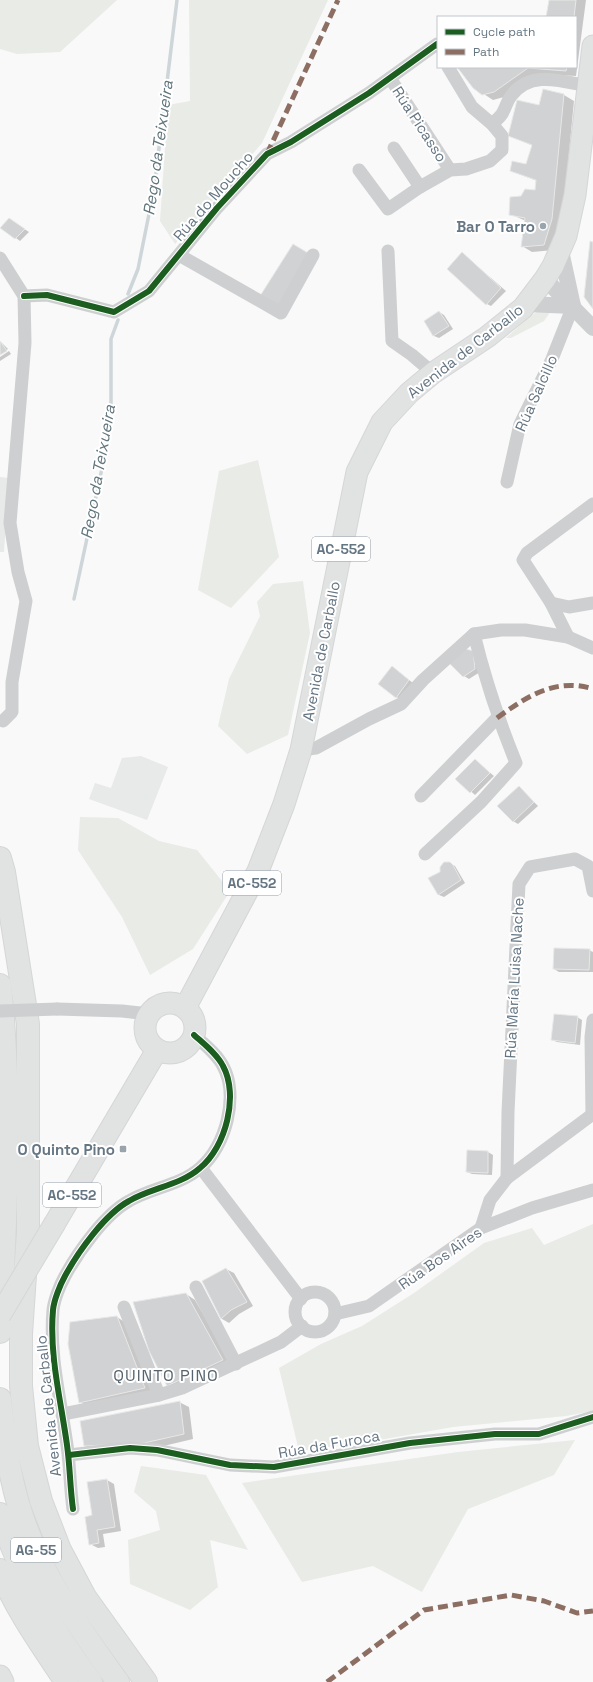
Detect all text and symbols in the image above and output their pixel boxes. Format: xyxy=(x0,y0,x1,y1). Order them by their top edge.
legend xyxy=(437,16,577,68)
text: Cycle path xyxy=(473,24,535,40)
text: Path xyxy=(473,44,499,60)
water label: Rego da Teixueira xyxy=(138,78,178,217)
street label: Rúa Picasso xyxy=(388,83,452,165)
street label: Rúa do Moucho xyxy=(169,147,257,245)
place label: Bar O Tarro xyxy=(456,217,535,236)
marker: Bar O Tarro xyxy=(538,221,548,231)
street label: Avenida de Carballo xyxy=(403,300,527,402)
street label: Rúa Salcillo xyxy=(511,352,561,434)
water label: Rego da Teixueira xyxy=(76,402,120,541)
road number: AC-552 xyxy=(312,537,370,561)
street label: Avenida de Carballo xyxy=(298,579,344,723)
road number: AC-552 xyxy=(223,871,281,895)
street label: Rúa María Luisa Nache xyxy=(500,897,528,1059)
place label: O Quinto Pino xyxy=(18,1140,115,1159)
marker: O Quinto Pino xyxy=(118,1144,128,1154)
road number: AC-552 xyxy=(43,1183,101,1207)
street label: Rúa Bos Aires xyxy=(395,1222,485,1294)
street label: Avenida de Carballo xyxy=(31,1334,65,1478)
district label: QUINTO PINO xyxy=(113,1365,219,1386)
street label: Rúa da Furoca xyxy=(277,1426,382,1462)
road number: AG-55 xyxy=(11,1538,61,1562)

